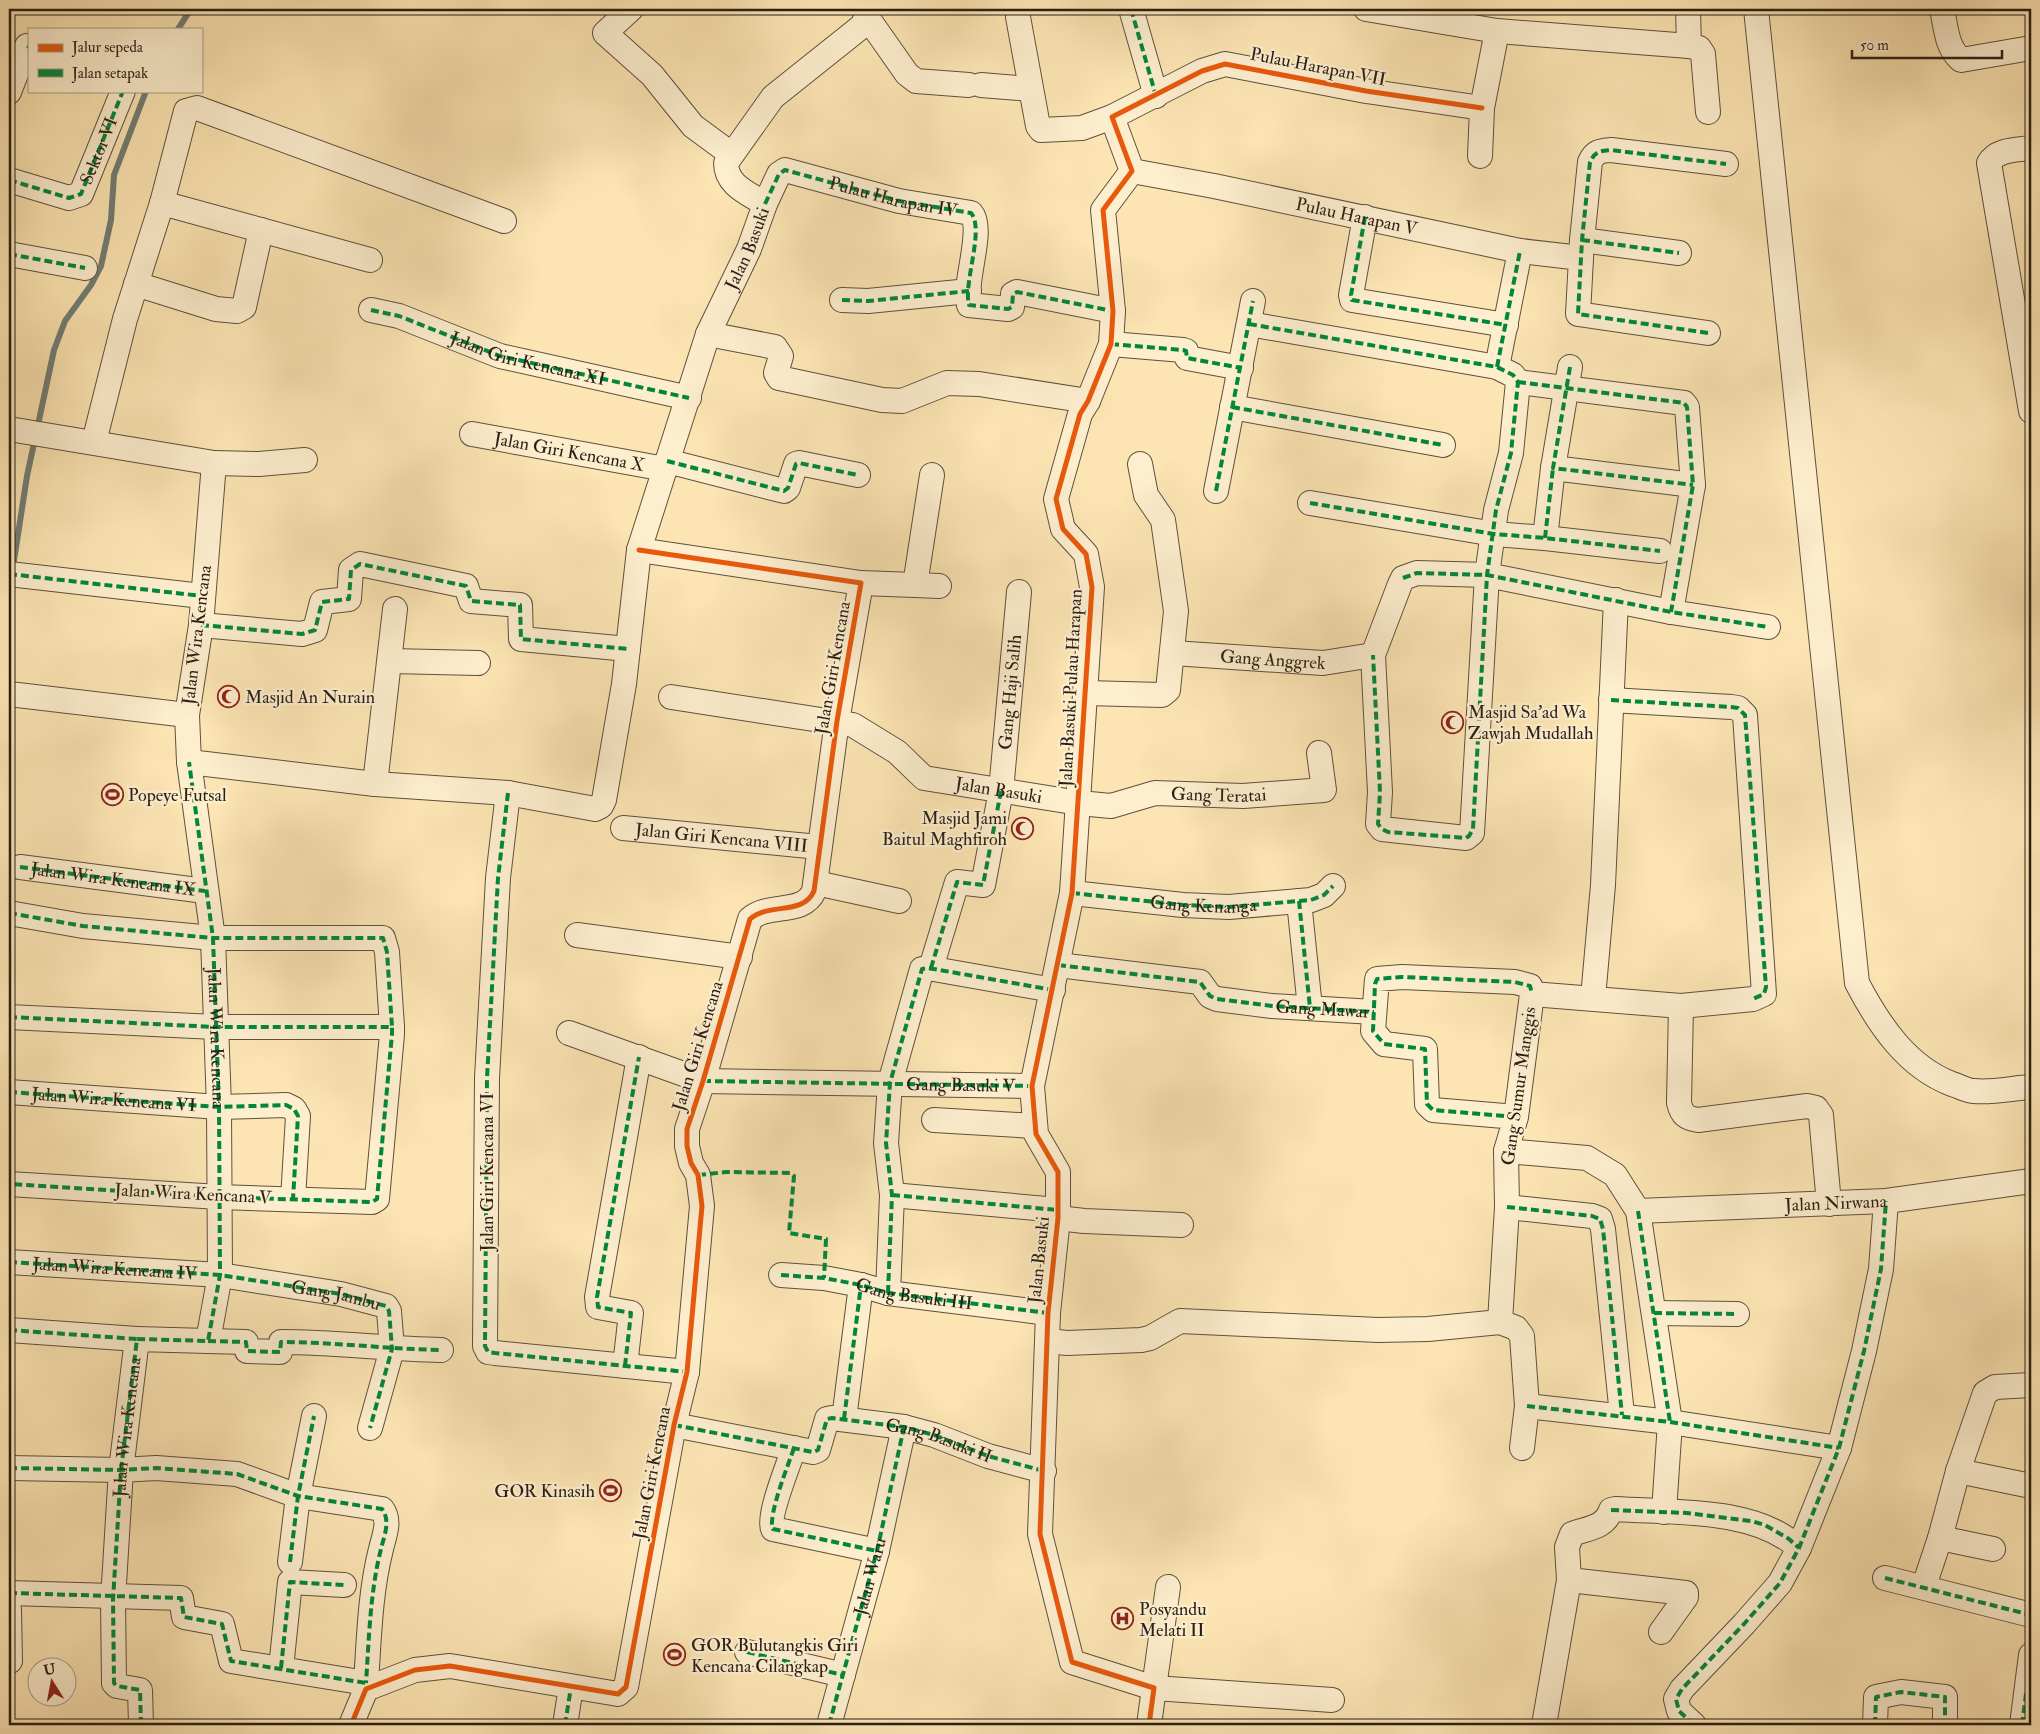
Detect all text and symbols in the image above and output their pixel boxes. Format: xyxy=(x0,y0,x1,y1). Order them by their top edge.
legend xyxy=(28,28,202,92)
scale bar xyxy=(1852,28,2002,60)
text: 50 m xyxy=(1860,36,1889,55)
text: Jalur sepeda xyxy=(71,38,144,58)
street label: Pulau Harapan VII xyxy=(1248,43,1388,91)
text: Jalan setapak xyxy=(71,64,148,84)
street label: Sektor VI xyxy=(75,114,123,188)
street label: Pulau Harapan IV xyxy=(827,171,960,222)
street label: Pulau Harapan V xyxy=(1294,192,1421,241)
street label: Jalan Basuki xyxy=(719,204,775,294)
street label: Jalan Giri Kencana XI xyxy=(446,326,608,391)
street label: Jalan Giri Kencana X xyxy=(491,427,647,477)
street label: Jalan Wira Kencana xyxy=(177,563,217,707)
street label: Jalan Basuki Pulau Harapan xyxy=(1054,588,1088,789)
street label: Jalan Giri Kencana xyxy=(810,599,856,737)
street label: Gang Haji Salih xyxy=(993,633,1027,751)
street label: Gang Anggrek xyxy=(1219,645,1327,675)
mosque icon: Masjid An Nurain xyxy=(217,685,241,709)
place label: Masjid An Nurain xyxy=(245,686,375,709)
place label: Masjid Sa'ad Wa Zawjah Mudallah xyxy=(1468,701,1594,745)
mosque icon: Masjid Sa'ad Wa Zawjah Mudallah xyxy=(1440,710,1464,734)
street label: Jalan Basuki xyxy=(953,772,1044,808)
street label: Gang Teratai xyxy=(1171,782,1267,808)
sports icon: Popeye Futsal xyxy=(100,783,124,807)
place label: Popeye Futsal xyxy=(128,784,227,807)
place label: Masjid Jami Baitul Maghfiroh xyxy=(882,807,1008,851)
mosque icon: Masjid Jami Baitul Maghfiroh xyxy=(1011,816,1035,840)
street label: Jalan Giri Kencana VIII xyxy=(633,818,809,857)
street label: Jalan Wira Kencana IX xyxy=(28,857,197,901)
street label: Gang Kenanga xyxy=(1149,890,1258,919)
street label: Jalan Wira Kencana xyxy=(203,966,231,1109)
street label: Jalan Giri Kencana xyxy=(667,978,729,1115)
street label: Gang Mawar xyxy=(1275,995,1371,1023)
street label: Gang Sumur Manggis xyxy=(1496,1005,1542,1167)
street label: Gang Basuki V xyxy=(906,1073,1017,1097)
street label: Jalan Wira Kencana VI xyxy=(30,1082,197,1117)
street label: Jalan Giri Kencana VI xyxy=(476,1093,499,1252)
street label: Jalan Wira Kencana V xyxy=(113,1178,273,1210)
street label: Jalan Nirwana xyxy=(1783,1189,1888,1217)
street label: Jalan Basuki xyxy=(1023,1215,1055,1306)
street label: Jalan Wira Kencana IV xyxy=(31,1252,199,1285)
street label: Gang Basuki III xyxy=(853,1273,974,1315)
street label: Gang Jambu xyxy=(290,1275,383,1316)
street label: Jalan Wira Kencana xyxy=(108,1355,146,1499)
street label: Jalan Giri Kencana xyxy=(628,1404,676,1542)
street label: Gang Basuki II xyxy=(884,1413,995,1468)
sports icon: GOR Kinasih xyxy=(599,1479,623,1503)
place label: GOR Kinasih xyxy=(494,1480,596,1503)
street label: Jalan Waru xyxy=(848,1536,891,1619)
place label: Posyandu Melati II xyxy=(1139,1598,1207,1642)
hospital icon: Posyandu Melati II xyxy=(1111,1607,1135,1631)
place label: GOR Bulutangkis Giri Kencana Cilangkap xyxy=(691,1634,859,1678)
sports icon: GOR Bulutangkis Giri Kencana Cilangkap xyxy=(663,1643,687,1667)
north arrow xyxy=(28,1656,78,1706)
text: U xyxy=(42,1660,57,1679)

